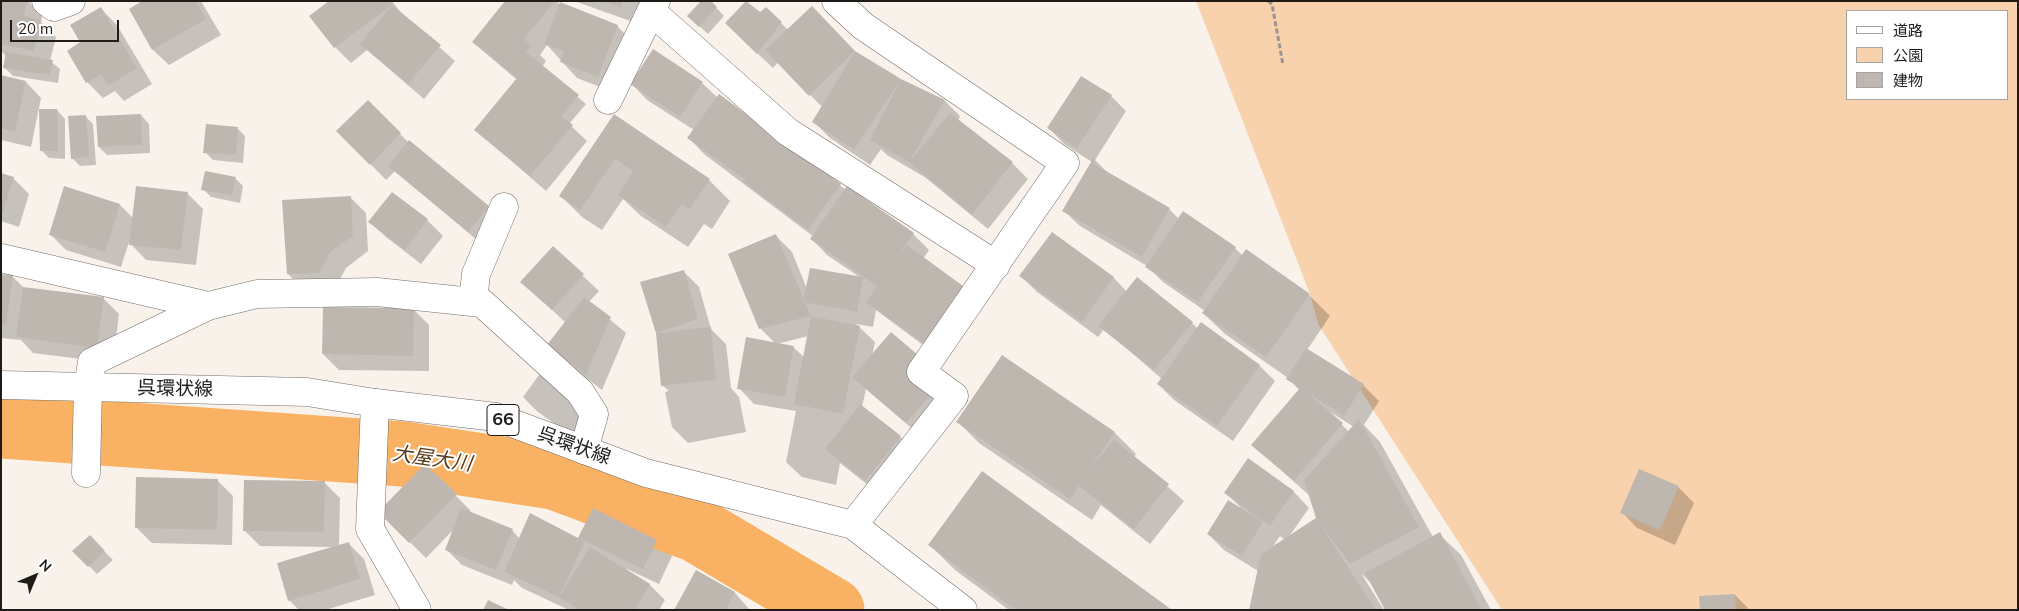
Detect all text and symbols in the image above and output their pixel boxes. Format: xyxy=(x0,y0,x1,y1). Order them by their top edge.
scale bar xyxy=(12,10,121,42)
legend xyxy=(1846,10,2009,100)
text: 20 m xyxy=(18,19,53,38)
text: 道路 xyxy=(1893,21,1923,40)
text: 公園 xyxy=(1893,46,1923,65)
text: 建物 xyxy=(1893,71,1923,90)
street label: 呉環状線 xyxy=(137,377,213,401)
road number: 66 xyxy=(487,404,519,436)
street label: 呉環状線 xyxy=(534,422,614,470)
water label: 大屋大川 xyxy=(391,442,473,476)
north arrow xyxy=(10,551,60,601)
text: N xyxy=(35,555,56,575)

